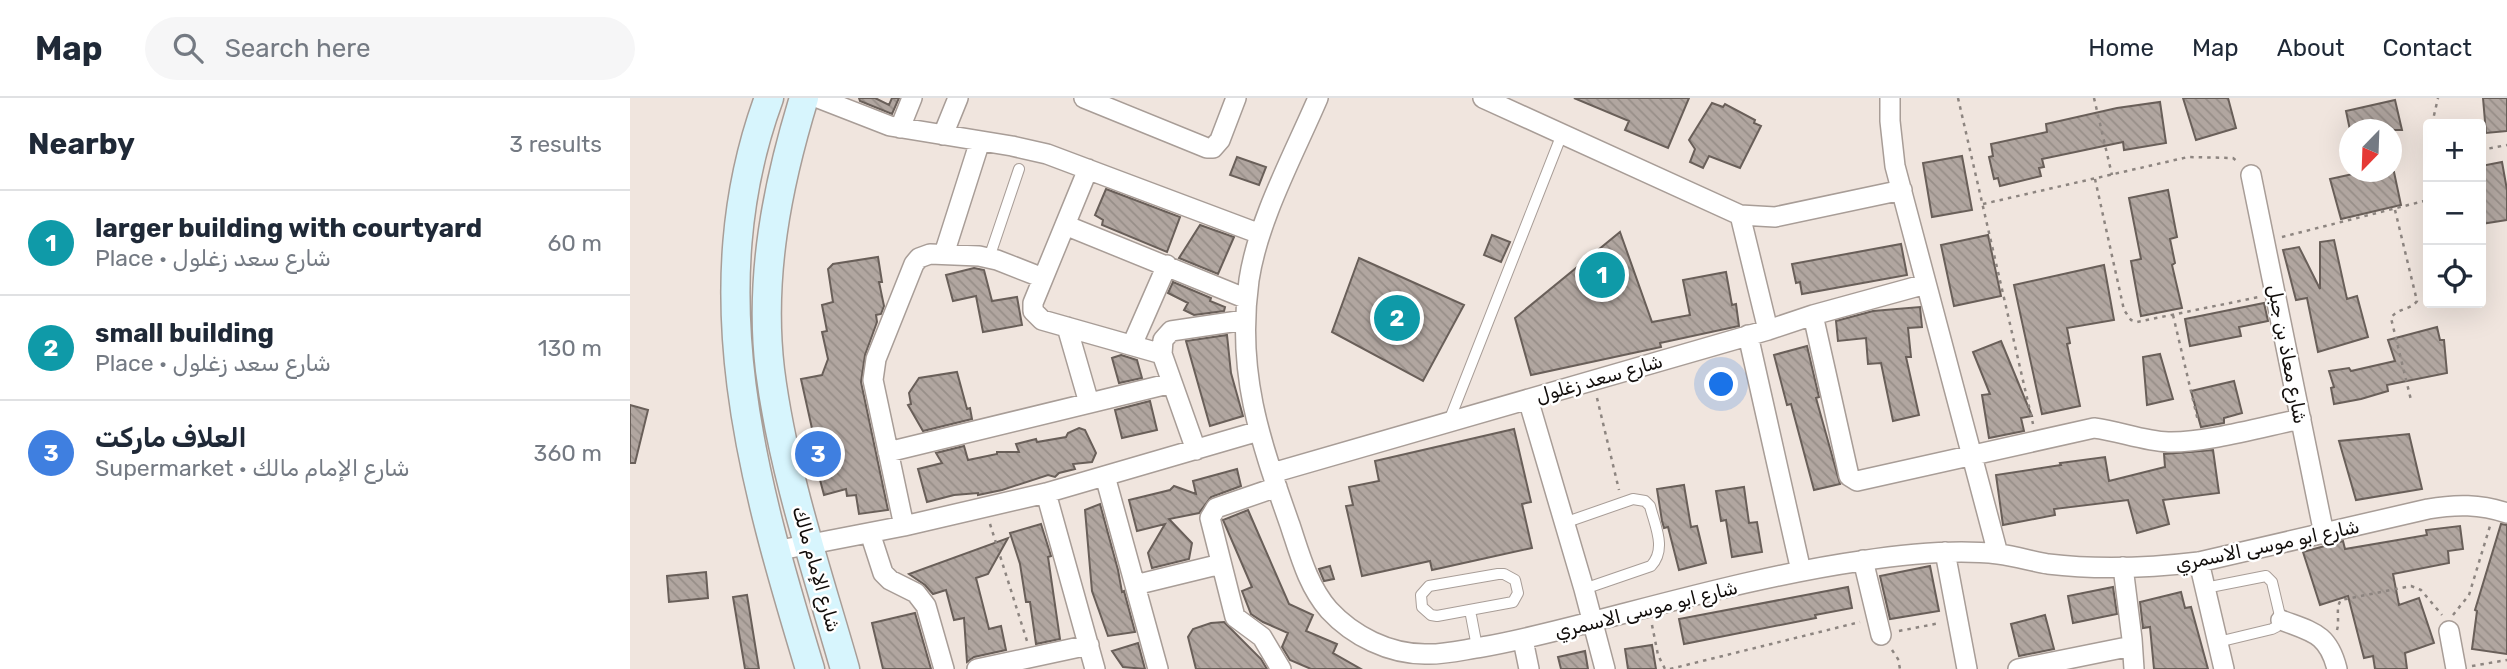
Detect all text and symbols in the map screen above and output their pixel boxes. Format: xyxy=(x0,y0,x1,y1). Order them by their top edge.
search box xyxy=(145,17,635,80)
text: Map xyxy=(35,29,103,68)
icon: search xyxy=(169,29,207,67)
text: Search here xyxy=(225,33,370,64)
text: Home xyxy=(2088,34,2154,62)
text: Map xyxy=(2192,34,2239,62)
text: About xyxy=(2277,34,2345,62)
text: Contact xyxy=(2383,34,2472,62)
north arrow xyxy=(2339,119,2402,182)
map controls xyxy=(2423,119,2486,308)
button: + xyxy=(2423,119,2486,182)
text: Nearby xyxy=(28,126,135,162)
text: 3 results xyxy=(509,130,602,158)
button: − xyxy=(2423,182,2486,245)
text: larger building with courtyard xyxy=(95,213,482,244)
text: 1 xyxy=(45,229,57,257)
text: 60 m xyxy=(547,229,602,257)
text: Place · شارع سعد زغلول xyxy=(95,244,331,272)
button: locate xyxy=(2423,245,2486,308)
pin: 1 xyxy=(1579,249,1625,301)
street label: شارع معاذ بن جبل xyxy=(2261,283,2312,426)
pin: 2 xyxy=(1374,292,1420,344)
text: small building xyxy=(95,318,274,349)
text: 2 xyxy=(44,334,58,362)
text: 130 m xyxy=(538,334,602,362)
text: Place · شارع سعد زغلول xyxy=(95,349,331,377)
street label: شارع سعد زغلول xyxy=(1533,349,1666,410)
your location xyxy=(1704,367,1738,401)
text: العلاف ماركت xyxy=(95,423,247,454)
pin: 3 xyxy=(795,428,841,480)
text: 3 xyxy=(43,439,59,467)
text: 360 m xyxy=(534,439,602,467)
text: Supermarket · شارع الإمام مالك xyxy=(95,454,410,482)
street label: شارع الإمام مالك xyxy=(786,503,846,635)
street label: شارع ابو موسى الاسمري xyxy=(2173,515,2362,578)
street label: شارع ابو موسى الاسمري xyxy=(1552,576,1740,645)

